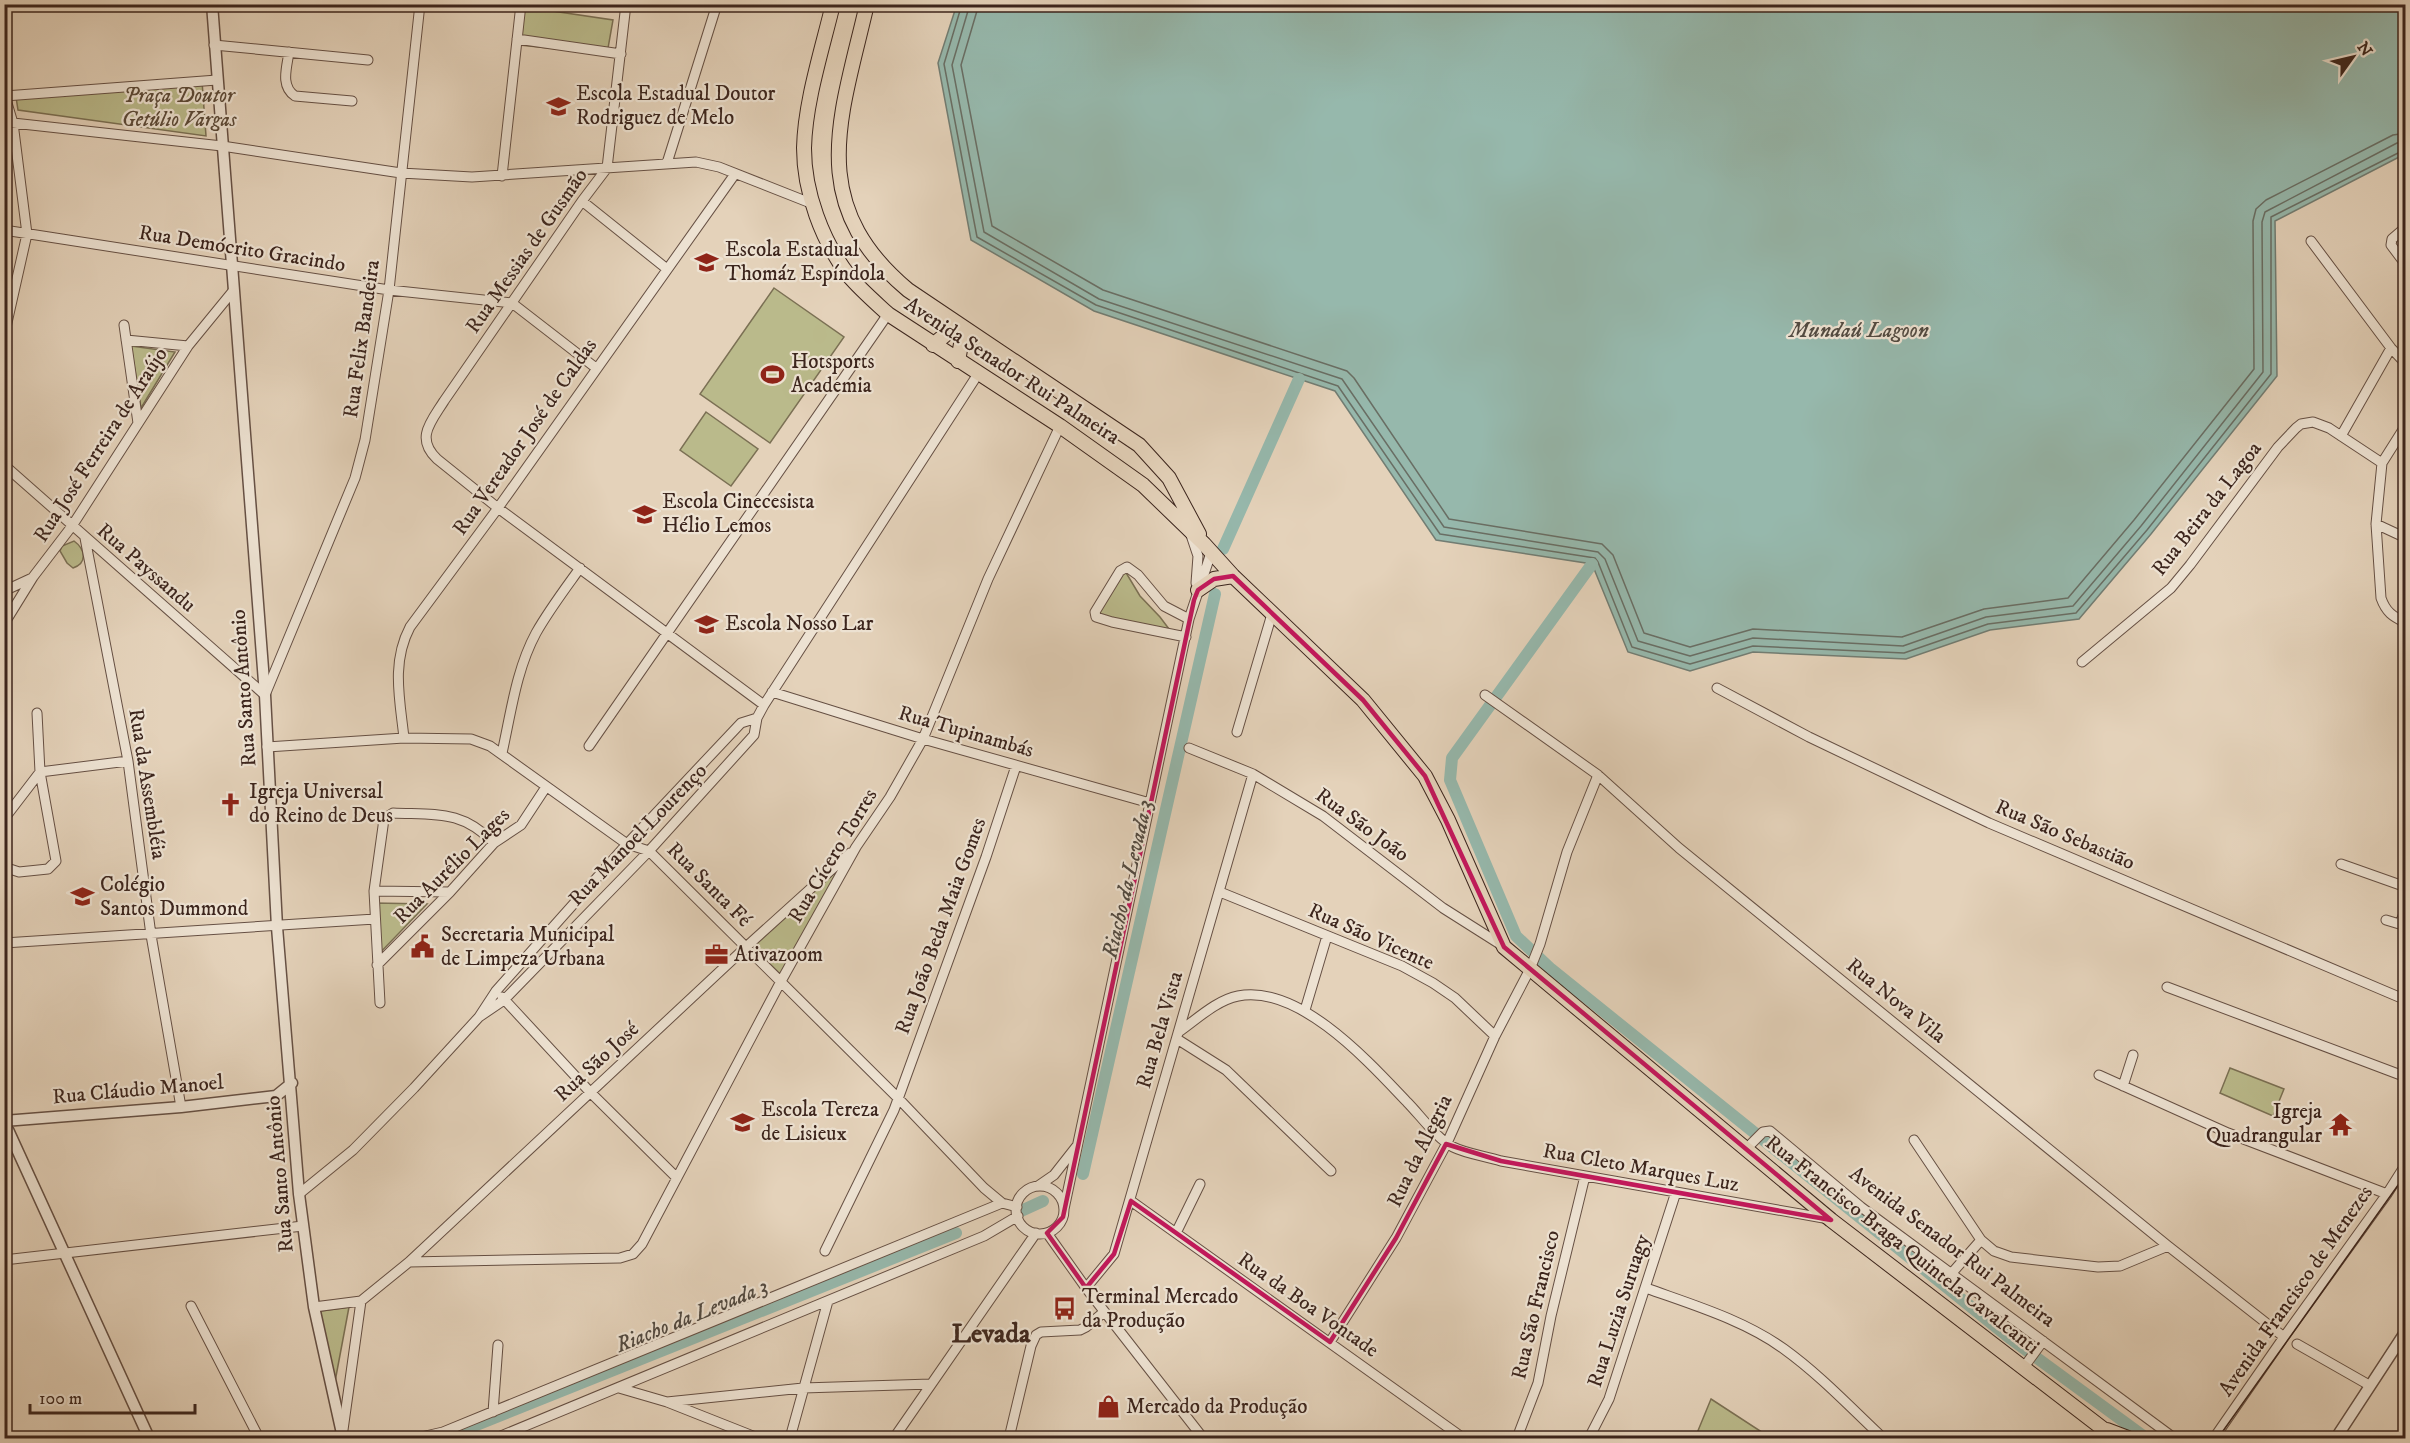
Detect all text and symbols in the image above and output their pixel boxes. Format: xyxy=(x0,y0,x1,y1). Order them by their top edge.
north arrow xyxy=(2323,27,2383,87)
text: N xyxy=(2353,38,2377,60)
place label: Escola Estadual Doutor Rodriguez de Melo xyxy=(576,81,776,131)
park label: Praça Doutor Getúlio Vargas xyxy=(122,83,237,133)
school or university icon: Escola Estadual Doutor Rodriguez de Melo xyxy=(545,93,571,119)
street label: Rua Messias de Gusmão xyxy=(460,163,594,339)
street label: Rua Demócrito Gracindo xyxy=(137,220,347,278)
place label: Escola Estadual Thomáz Espíndola xyxy=(725,237,885,287)
school or university icon: Escola Estadual Thomáz Espíndola xyxy=(694,249,720,275)
street label: Rua Felix Bandeira xyxy=(338,258,386,420)
street label: Avenida Senador Rui Palmeira xyxy=(899,292,1125,450)
water label: Mundaú Lagoon xyxy=(1787,317,1929,344)
street label: Rua Vereador José de Caldas xyxy=(447,334,603,540)
street label: Rua José Ferreira de Araújo xyxy=(28,343,174,547)
place label: Hotsports Academia xyxy=(791,349,875,399)
sports icon: Hotsports Academia xyxy=(760,361,786,387)
street label: Rua Beira da Lagoa xyxy=(2146,437,2268,581)
place label: Escola Cinecesista Hélio Lemos xyxy=(662,489,815,539)
school or university icon: Escola Cinecesista Hélio Lemos xyxy=(631,501,657,527)
street label: Rua Payssandu xyxy=(91,518,201,618)
street label: Rua Santo Antônio xyxy=(226,609,262,767)
school or university icon: Escola Nosso Lar xyxy=(694,611,720,637)
place label: Escola Nosso Lar xyxy=(725,611,874,637)
street label: Rua Tupinambás xyxy=(895,700,1037,764)
street label: Rua da Assembléia xyxy=(122,707,172,861)
street label: Rua Manoel Lourenço xyxy=(563,758,713,912)
place label: Igreja Universal do Reino de Deus xyxy=(249,779,393,829)
street label: Rua São João xyxy=(1310,782,1414,868)
street label: Rua Cícero Torres xyxy=(783,784,883,928)
church icon: Igreja Universal do Reino de Deus xyxy=(218,791,244,817)
street label: Rua São Sebastião xyxy=(1991,794,2139,876)
water label: Riacho da Levada 3 xyxy=(1096,797,1159,962)
street label: Rua Aurélio Lages xyxy=(388,802,516,930)
street label: Rua João Beda Maia Gomes xyxy=(890,814,992,1038)
street label: Rua Santa Fé xyxy=(661,837,757,933)
place label: Colégio Santos Dummond xyxy=(100,872,249,922)
school or university icon: Colégio Santos Dummond xyxy=(69,884,95,910)
street label: Rua São Vicente xyxy=(1304,898,1438,976)
place label: Secretaria Municipal de Limpeza Urbana xyxy=(441,922,615,972)
public building icon: Secretaria Municipal de Limpeza Urbana xyxy=(410,934,436,960)
office icon: Ativazoom xyxy=(703,942,729,968)
place label: Ativazoom xyxy=(734,942,823,968)
street label: Rua Nova Vila xyxy=(1841,953,1951,1049)
street label: Rua Bela Vista xyxy=(1131,968,1189,1091)
street label: Rua São José xyxy=(549,1016,645,1108)
street label: Rua Cláudio Manoel xyxy=(51,1070,225,1110)
street label: Rua da Alegria xyxy=(1382,1090,1458,1212)
street label: Rua Santo Antônio xyxy=(260,1094,300,1254)
place label: Escola Tereza de Lisieux xyxy=(761,1097,879,1147)
place label: Igreja Quadrangular xyxy=(2206,1099,2322,1149)
school or university icon: Escola Tereza de Lisieux xyxy=(730,1109,756,1135)
temple icon: Igreja Quadrangular xyxy=(2327,1111,2353,1137)
street label: Rua Francisco Braga Quintela Cavalcanti xyxy=(1760,1130,2044,1360)
street label: Rua Cleto Marques Luz xyxy=(1541,1138,1741,1198)
street label: Avenida Senador Rui Palmeira xyxy=(1844,1161,2060,1333)
street label: Avenida Francisco de Menezes xyxy=(2213,1181,2379,1401)
street label: Rua São Francisco xyxy=(1506,1228,1566,1382)
street label: Rua Luzia Suruagy xyxy=(1582,1230,1656,1391)
street label: Rua da Boa Vontade xyxy=(1232,1247,1384,1364)
water label: Riacho da Levada 3 xyxy=(611,1273,772,1359)
place label: Terminal Mercado da Produção xyxy=(1082,1284,1238,1334)
bus stop icon: Terminal Mercado da Produção xyxy=(1051,1296,1077,1322)
district label: Levada xyxy=(952,1317,1031,1351)
scale bar xyxy=(30,1377,195,1415)
text: 100 m xyxy=(39,1388,82,1410)
shop icon: Mercado da Produção xyxy=(1095,1394,1121,1420)
place label: Mercado da Produção xyxy=(1126,1394,1307,1420)

